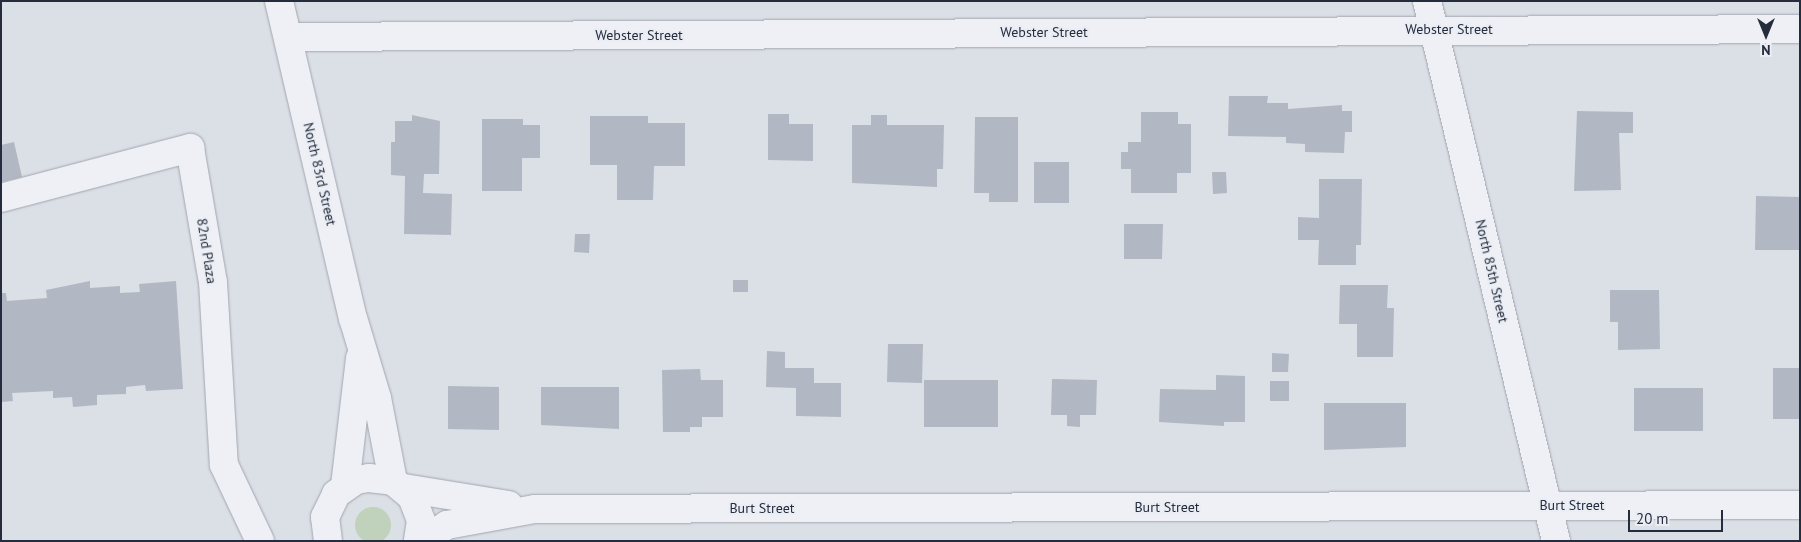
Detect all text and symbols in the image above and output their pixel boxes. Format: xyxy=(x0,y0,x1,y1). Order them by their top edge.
north arrow xyxy=(1741,10,1791,60)
street label: Webster Street xyxy=(1405,21,1493,37)
street label: Webster Street xyxy=(1000,24,1088,40)
street label: Webster Street xyxy=(595,27,683,43)
text: N xyxy=(1761,41,1771,59)
street label: North 83rd Street xyxy=(300,121,340,227)
street label: 82nd Plaza xyxy=(194,217,220,285)
street label: North 85th Street xyxy=(1472,218,1512,324)
street label: Burt Street xyxy=(1539,497,1605,513)
street label: Burt Street xyxy=(1134,499,1200,515)
street label: Burt Street xyxy=(729,500,795,516)
scale bar xyxy=(1631,500,1726,532)
text: 20 m xyxy=(1636,509,1669,528)

